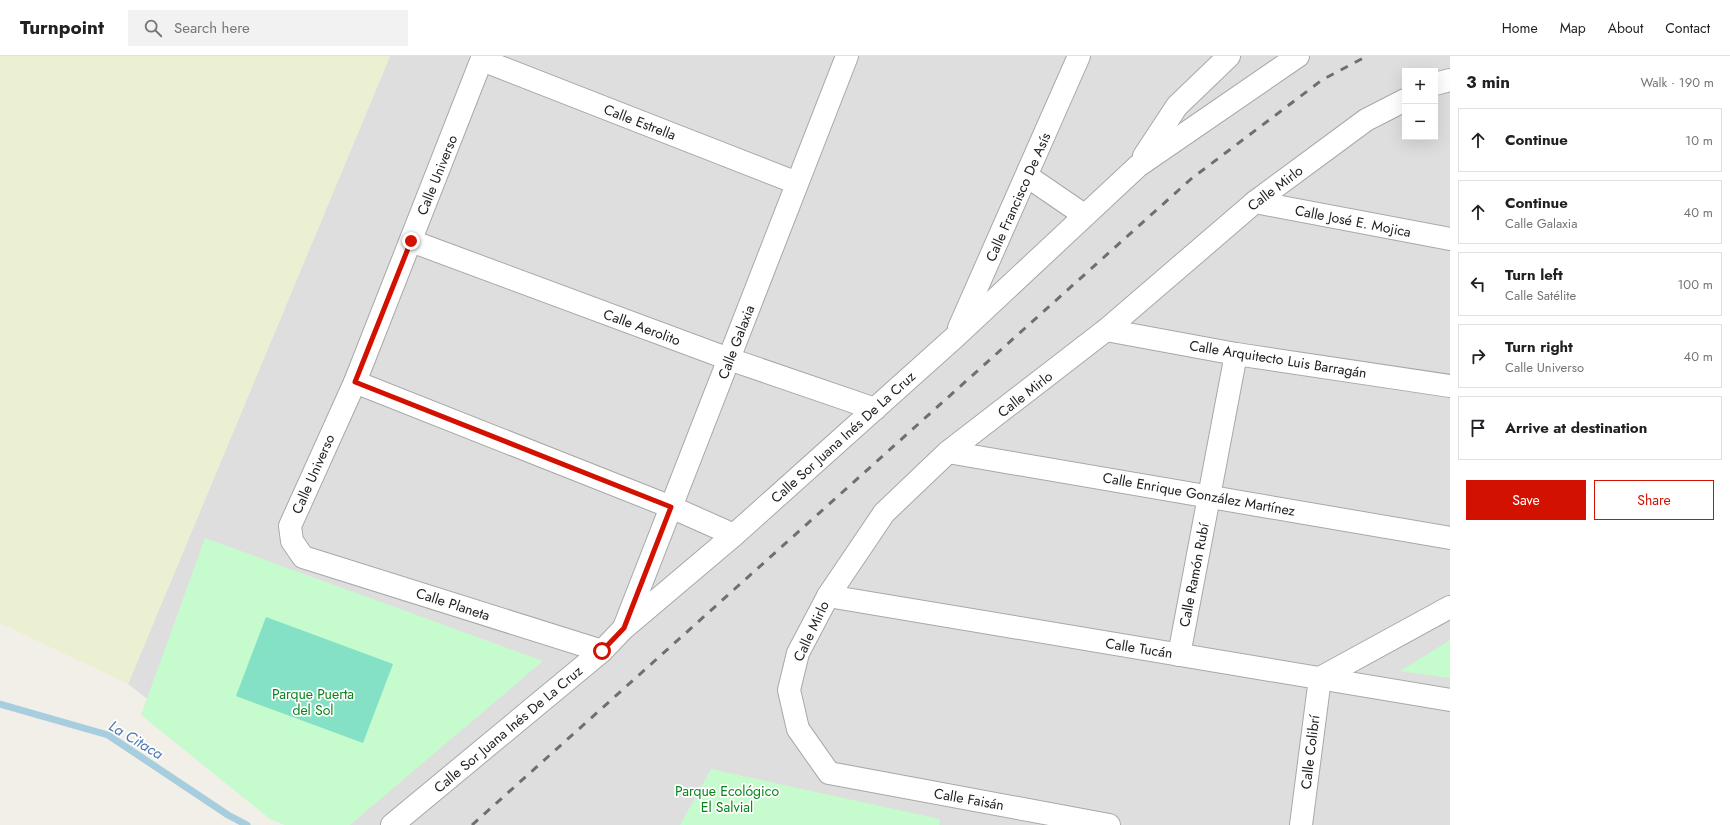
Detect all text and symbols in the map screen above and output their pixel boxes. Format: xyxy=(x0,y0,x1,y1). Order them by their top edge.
search box xyxy=(128,10,408,46)
text: Turnpoint xyxy=(20,14,104,41)
icon: search xyxy=(142,17,164,39)
text: Search here xyxy=(174,17,250,39)
text: Home xyxy=(1502,18,1538,38)
text: Map xyxy=(1560,18,1586,38)
text: About xyxy=(1608,18,1643,38)
text: Contact xyxy=(1665,18,1710,38)
map controls xyxy=(1402,68,1438,140)
button: + xyxy=(1402,68,1438,104)
text: 3 min xyxy=(1466,70,1510,94)
text: Walk · 190 m xyxy=(1641,73,1714,92)
street label: Calle Estrella xyxy=(601,99,679,145)
button: − xyxy=(1402,104,1438,140)
street label: Calle Francisco De Asís xyxy=(981,129,1056,265)
icon: ahead xyxy=(1467,129,1489,151)
text: Continue xyxy=(1505,129,1568,151)
street label: Calle Universo xyxy=(412,131,462,218)
text: 10 m xyxy=(1685,131,1713,150)
street label: Calle Mirlo xyxy=(1243,160,1307,215)
text: Continue xyxy=(1505,192,1568,214)
street label: Calle José E. Mojica xyxy=(1293,200,1413,242)
icon: ahead xyxy=(1467,201,1489,223)
text: 40 m xyxy=(1684,203,1713,222)
text: Calle Galaxia xyxy=(1505,214,1577,233)
route end xyxy=(402,232,420,250)
text: Turn left xyxy=(1505,264,1563,286)
icon: left xyxy=(1467,273,1489,295)
text: 100 m xyxy=(1678,275,1713,294)
text: Calle Satélite xyxy=(1505,286,1576,305)
street label: Calle Galaxia xyxy=(713,302,759,382)
street label: Calle Aerolito xyxy=(601,304,684,350)
street label: Calle Arquitecto Luis Barragán xyxy=(1188,335,1368,383)
text: Turn right xyxy=(1505,336,1573,358)
icon: right xyxy=(1467,345,1489,367)
text: 40 m xyxy=(1684,347,1713,366)
text: Calle Universo xyxy=(1505,358,1584,377)
street label: Calle Sor Juana Inés De La Cruz xyxy=(766,366,920,507)
street label: Calle Mirlo xyxy=(993,366,1057,422)
icon: arrive xyxy=(1467,417,1489,439)
text: Arrive at destination xyxy=(1505,417,1647,439)
street label: Calle Universo xyxy=(287,431,340,517)
street label: Calle Enrique González Martínez xyxy=(1101,467,1297,521)
button: Save xyxy=(1466,480,1586,520)
button: Share xyxy=(1594,480,1714,520)
street label: Calle Ramón Rubí xyxy=(1174,520,1214,629)
street label: Calle Planeta xyxy=(414,583,492,625)
street label: Calle Mirlo xyxy=(788,597,834,665)
street label: Calle Tucán xyxy=(1104,633,1174,663)
route start xyxy=(593,642,611,660)
street label: Calle Sor Juana Inés De La Cruz xyxy=(429,660,587,797)
park label: Parque Puerta del Sol xyxy=(272,684,354,720)
street label: Calle Colibrí xyxy=(1296,712,1325,790)
water label: La Citaca xyxy=(105,715,168,765)
park label: Parque Ecológico El Salvial xyxy=(675,781,779,817)
street label: Calle Faisán xyxy=(932,783,1006,815)

